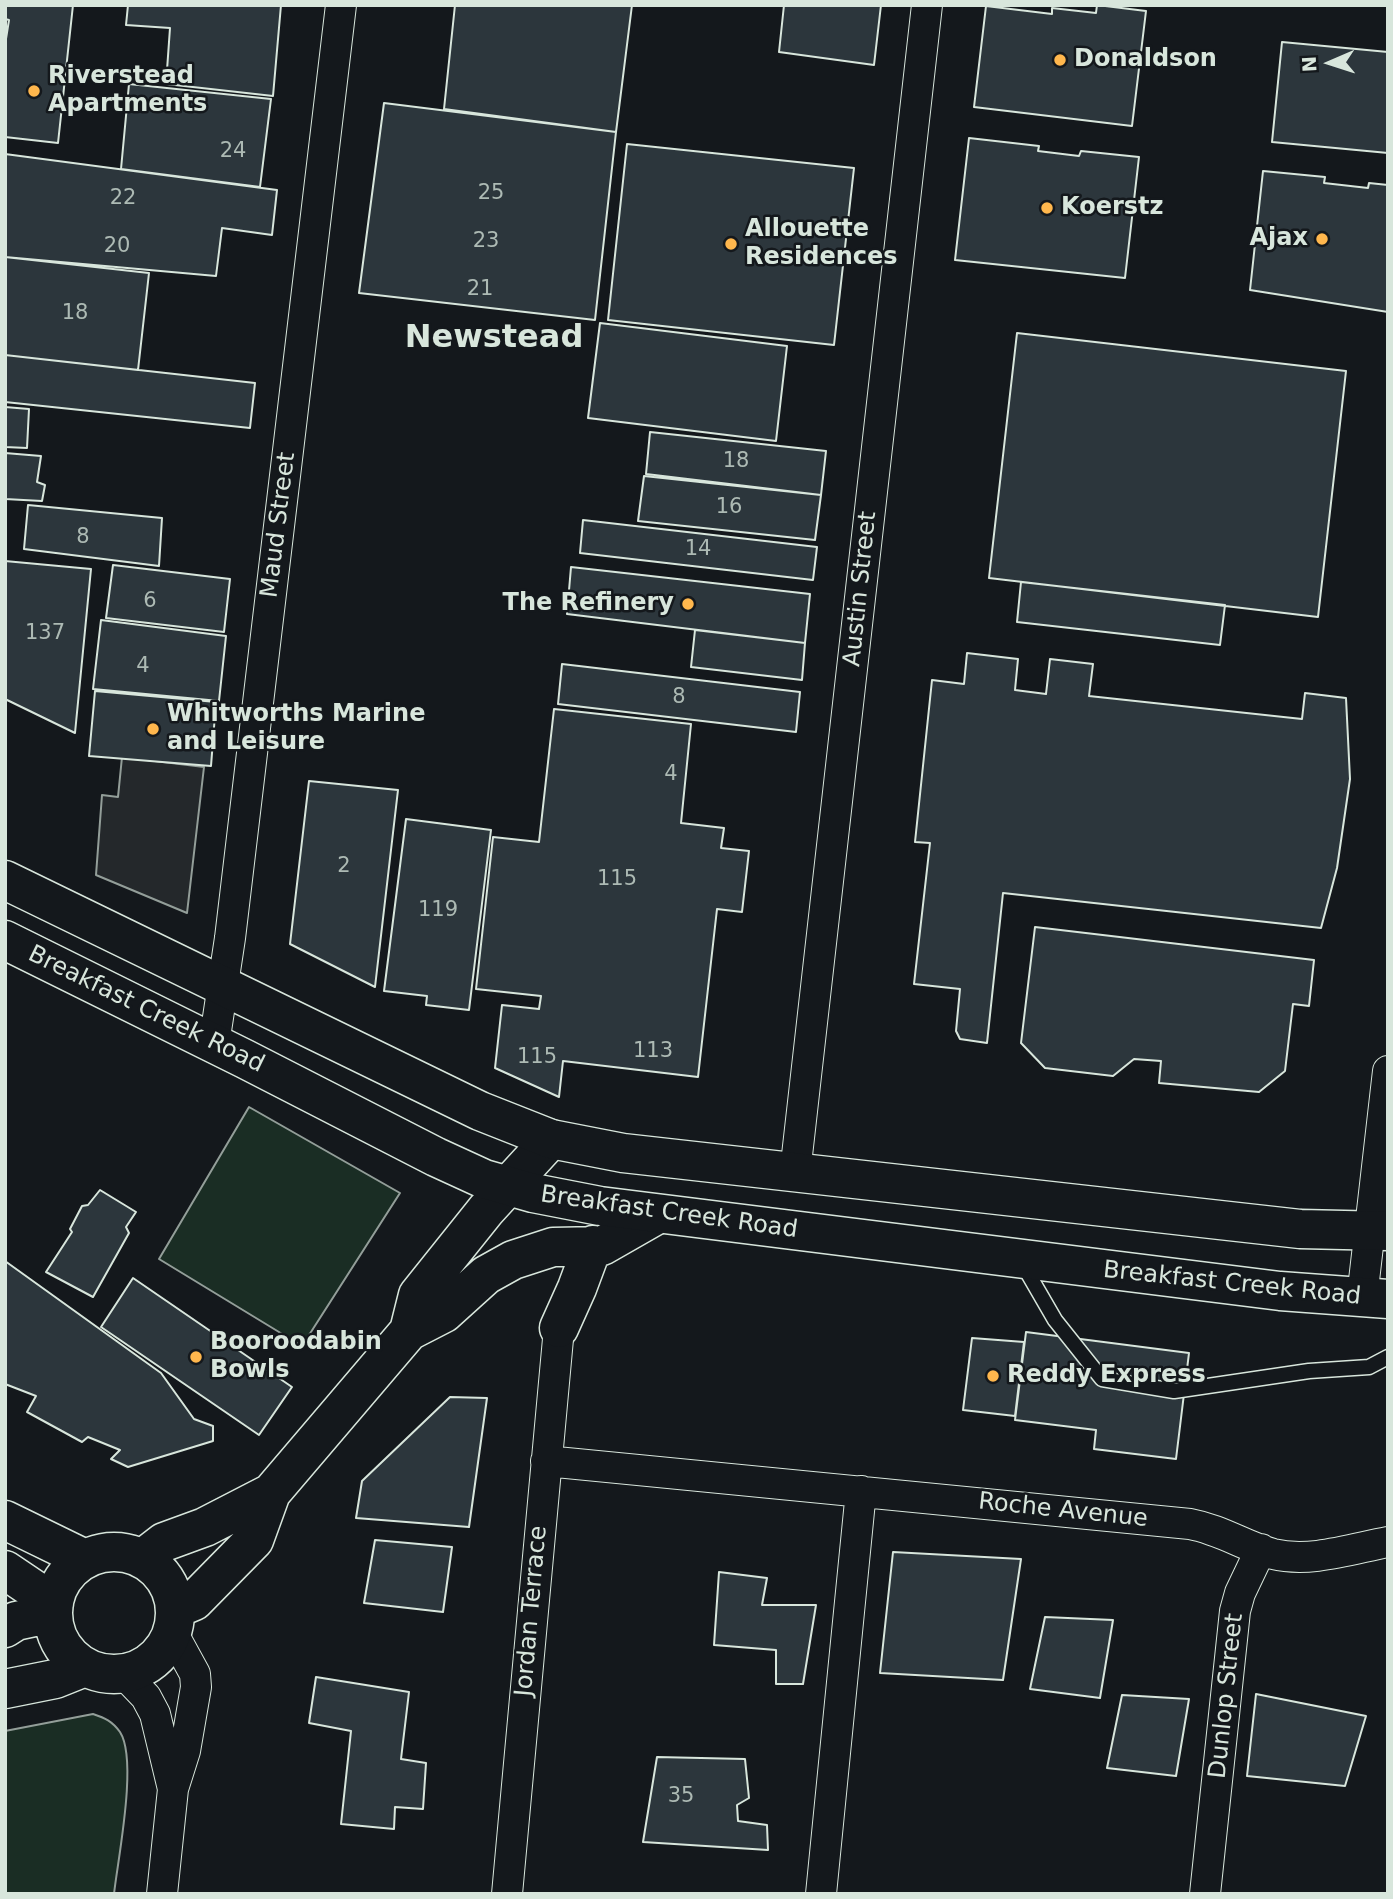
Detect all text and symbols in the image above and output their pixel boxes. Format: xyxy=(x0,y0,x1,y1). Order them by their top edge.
north arrow xyxy=(1295,28,1365,98)
place label: Donaldson xyxy=(1074,46,1217,74)
marker: Donaldson xyxy=(1052,52,1068,68)
text: N xyxy=(1298,56,1320,73)
place label: Riverstead Apartments xyxy=(48,63,207,119)
marker: Riverstead Apartments xyxy=(26,83,42,99)
house number: 24 xyxy=(220,139,246,165)
house number: 25 xyxy=(478,181,504,207)
house number: 22 xyxy=(110,186,136,212)
place label: Koerstz xyxy=(1061,194,1164,222)
marker: Koerstz xyxy=(1039,200,1055,216)
place label: Allouette Residences xyxy=(745,216,898,272)
place label: Ajax xyxy=(1250,225,1308,253)
house number: 23 xyxy=(473,229,499,255)
marker: Ajax xyxy=(1314,231,1330,247)
house number: 20 xyxy=(104,234,130,260)
marker: Allouette Residences xyxy=(723,236,739,252)
house number: 21 xyxy=(467,277,493,303)
house number: 18 xyxy=(62,301,88,327)
district label: Newstead xyxy=(405,320,583,358)
house number: 18 xyxy=(723,449,749,475)
street label: Maud Street xyxy=(256,451,302,599)
house number: 16 xyxy=(716,495,742,521)
street label: Austin Street xyxy=(839,510,883,668)
house number: 8 xyxy=(76,525,90,551)
house number: 14 xyxy=(685,537,711,563)
house number: 6 xyxy=(143,589,157,615)
place label: The Refinery xyxy=(503,590,674,618)
marker: The Refinery xyxy=(680,596,696,612)
house number: 137 xyxy=(25,621,65,647)
house number: 4 xyxy=(136,654,150,680)
house number: 8 xyxy=(672,685,686,711)
place label: Whitworths Marine and Leisure xyxy=(167,701,425,757)
marker: Whitworths Marine and Leisure xyxy=(145,721,161,737)
house number: 4 xyxy=(664,762,678,788)
house number: 2 xyxy=(337,854,351,880)
house number: 115 xyxy=(597,867,637,893)
house number: 119 xyxy=(418,898,458,924)
street label: Breakfast Creek Road xyxy=(23,940,269,1080)
house number: 113 xyxy=(633,1039,673,1065)
house number: 115 xyxy=(517,1045,557,1071)
street label: Breakfast Creek Road xyxy=(539,1181,799,1245)
street label: Breakfast Creek Road xyxy=(1102,1256,1362,1312)
place label: Booroodabin Bowls xyxy=(210,1329,382,1385)
marker: Booroodabin Bowls xyxy=(188,1349,204,1365)
place label: Reddy Express xyxy=(1007,1362,1206,1390)
marker: Reddy Express xyxy=(985,1368,1001,1384)
street label: Roche Avenue xyxy=(977,1488,1149,1534)
street label: Jordan Terrace xyxy=(510,1524,554,1698)
street label: Dunlop Street xyxy=(1204,1612,1250,1780)
house number: 35 xyxy=(668,1784,694,1810)

